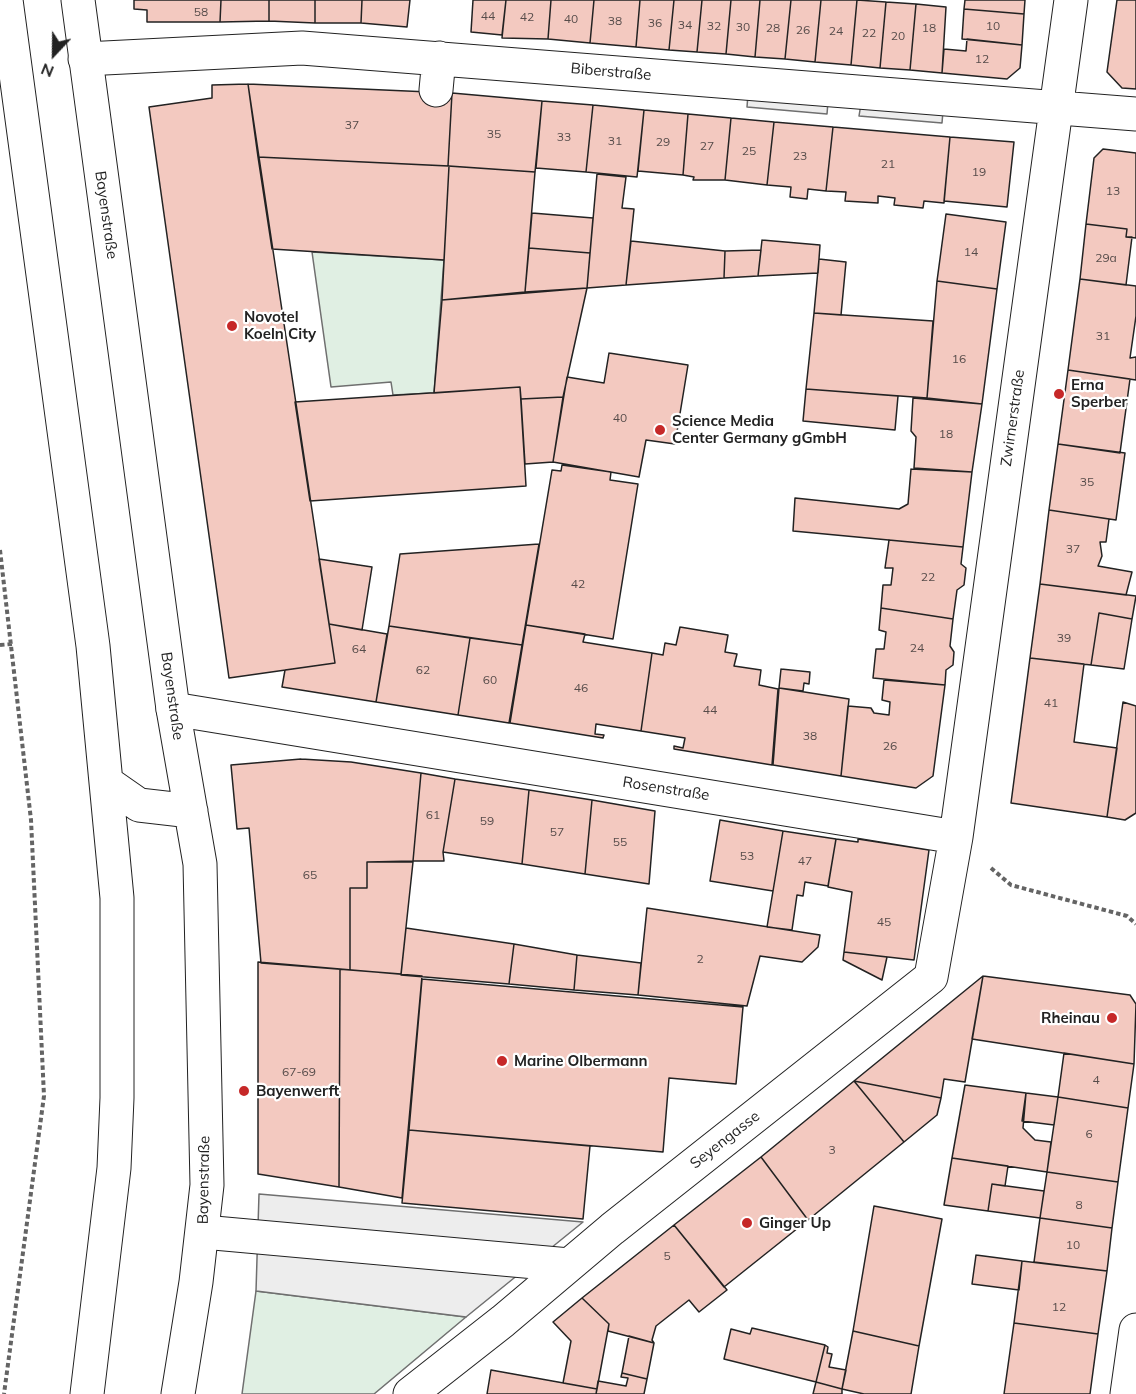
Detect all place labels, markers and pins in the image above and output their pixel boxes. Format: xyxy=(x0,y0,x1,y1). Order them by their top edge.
place label: Novotel Koeln City xyxy=(244,308,316,343)
marker: Novotel Koeln City xyxy=(225,319,239,333)
place label: Erna Sperber xyxy=(1071,376,1128,411)
marker: Erna Sperber xyxy=(1052,387,1066,401)
place label: Science Media Center Germany gGmbH xyxy=(672,412,847,447)
marker: Science Media Center Germany gGmbH xyxy=(653,423,667,437)
place label: Rheinau xyxy=(1041,1009,1100,1027)
marker: Rheinau xyxy=(1105,1011,1119,1025)
place label: Marine Olbermann xyxy=(514,1052,648,1070)
marker: Marine Olbermann xyxy=(495,1054,509,1068)
place label: Bayenwerft xyxy=(256,1082,339,1100)
marker: Bayenwerft xyxy=(237,1084,251,1098)
place label: Ginger Up xyxy=(759,1214,831,1232)
marker: Ginger Up xyxy=(740,1216,754,1230)

